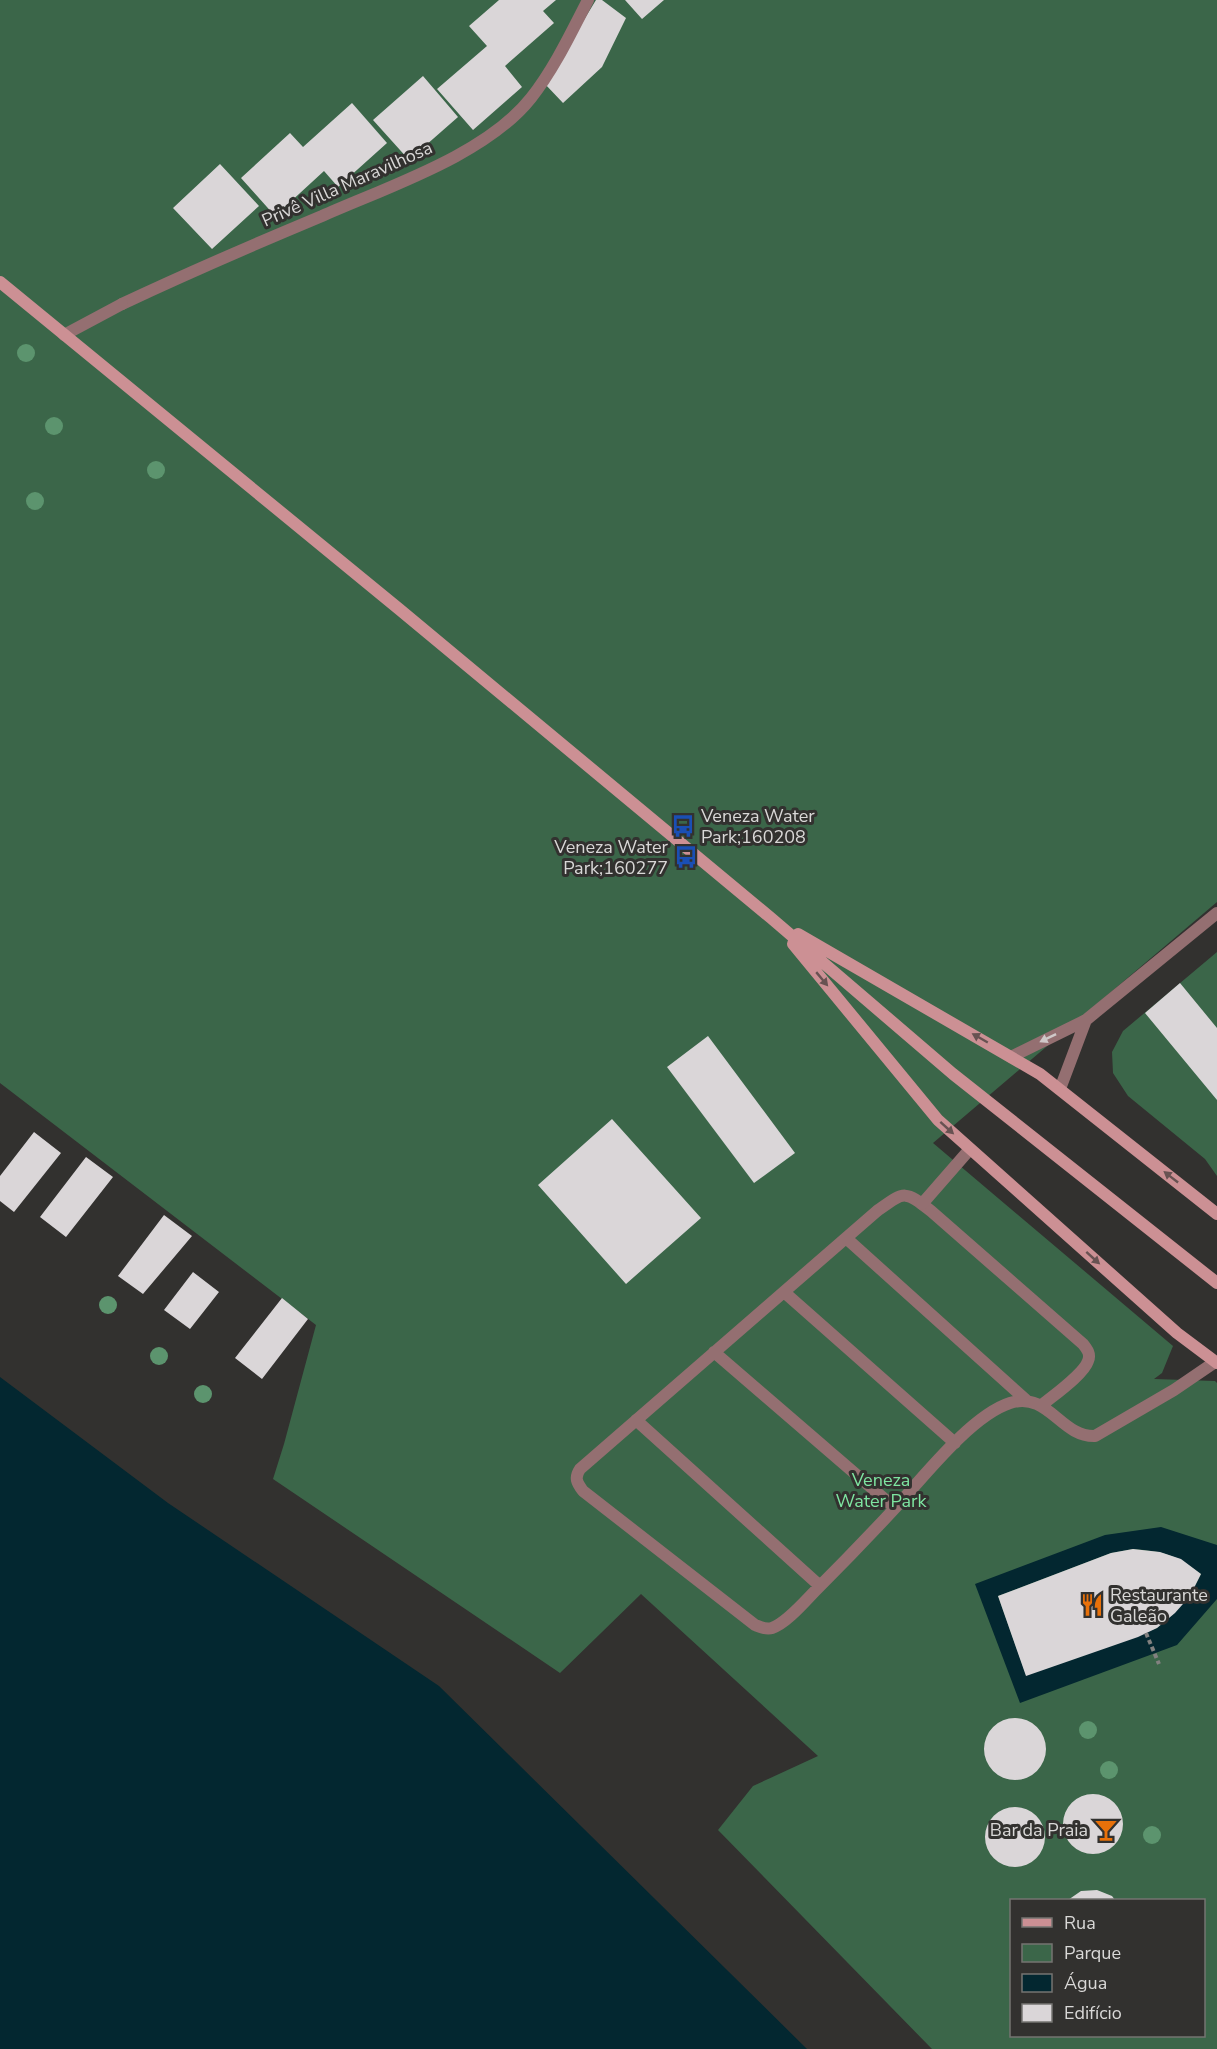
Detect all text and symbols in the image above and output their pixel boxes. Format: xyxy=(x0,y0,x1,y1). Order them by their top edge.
street label: Privê Villa Maravilhosa xyxy=(258,136,436,232)
place label: Veneza Water Park;160208 xyxy=(700,804,815,849)
bus stop icon: Veneza Water Park;160208 xyxy=(670,813,696,839)
place label: Veneza Water Park;160277 xyxy=(553,835,669,880)
bus stop icon: Veneza Water Park;160277 xyxy=(673,844,699,870)
one-way arrow xyxy=(815,971,828,986)
one-way arrow xyxy=(972,1033,988,1044)
one-way arrow xyxy=(1040,1034,1057,1043)
one-way arrow xyxy=(940,1121,955,1135)
one-way arrow xyxy=(1163,1171,1179,1184)
one-way arrow xyxy=(1085,1251,1100,1264)
park label: Veneza Water Park xyxy=(835,1468,928,1513)
place label: Restaurante Galeão xyxy=(1110,1583,1208,1628)
restaurant icon: Restaurante Galeão xyxy=(1079,1592,1105,1618)
bar icon: Bar da Praia xyxy=(1093,1817,1119,1843)
place label: Bar da Praia xyxy=(990,1818,1088,1842)
legend xyxy=(1010,1899,1205,2037)
text: Rua xyxy=(1064,1911,1096,1935)
text: Parque xyxy=(1064,1941,1121,1965)
text: Água xyxy=(1064,1971,1107,1995)
text: Edifício xyxy=(1064,2001,1122,2025)

